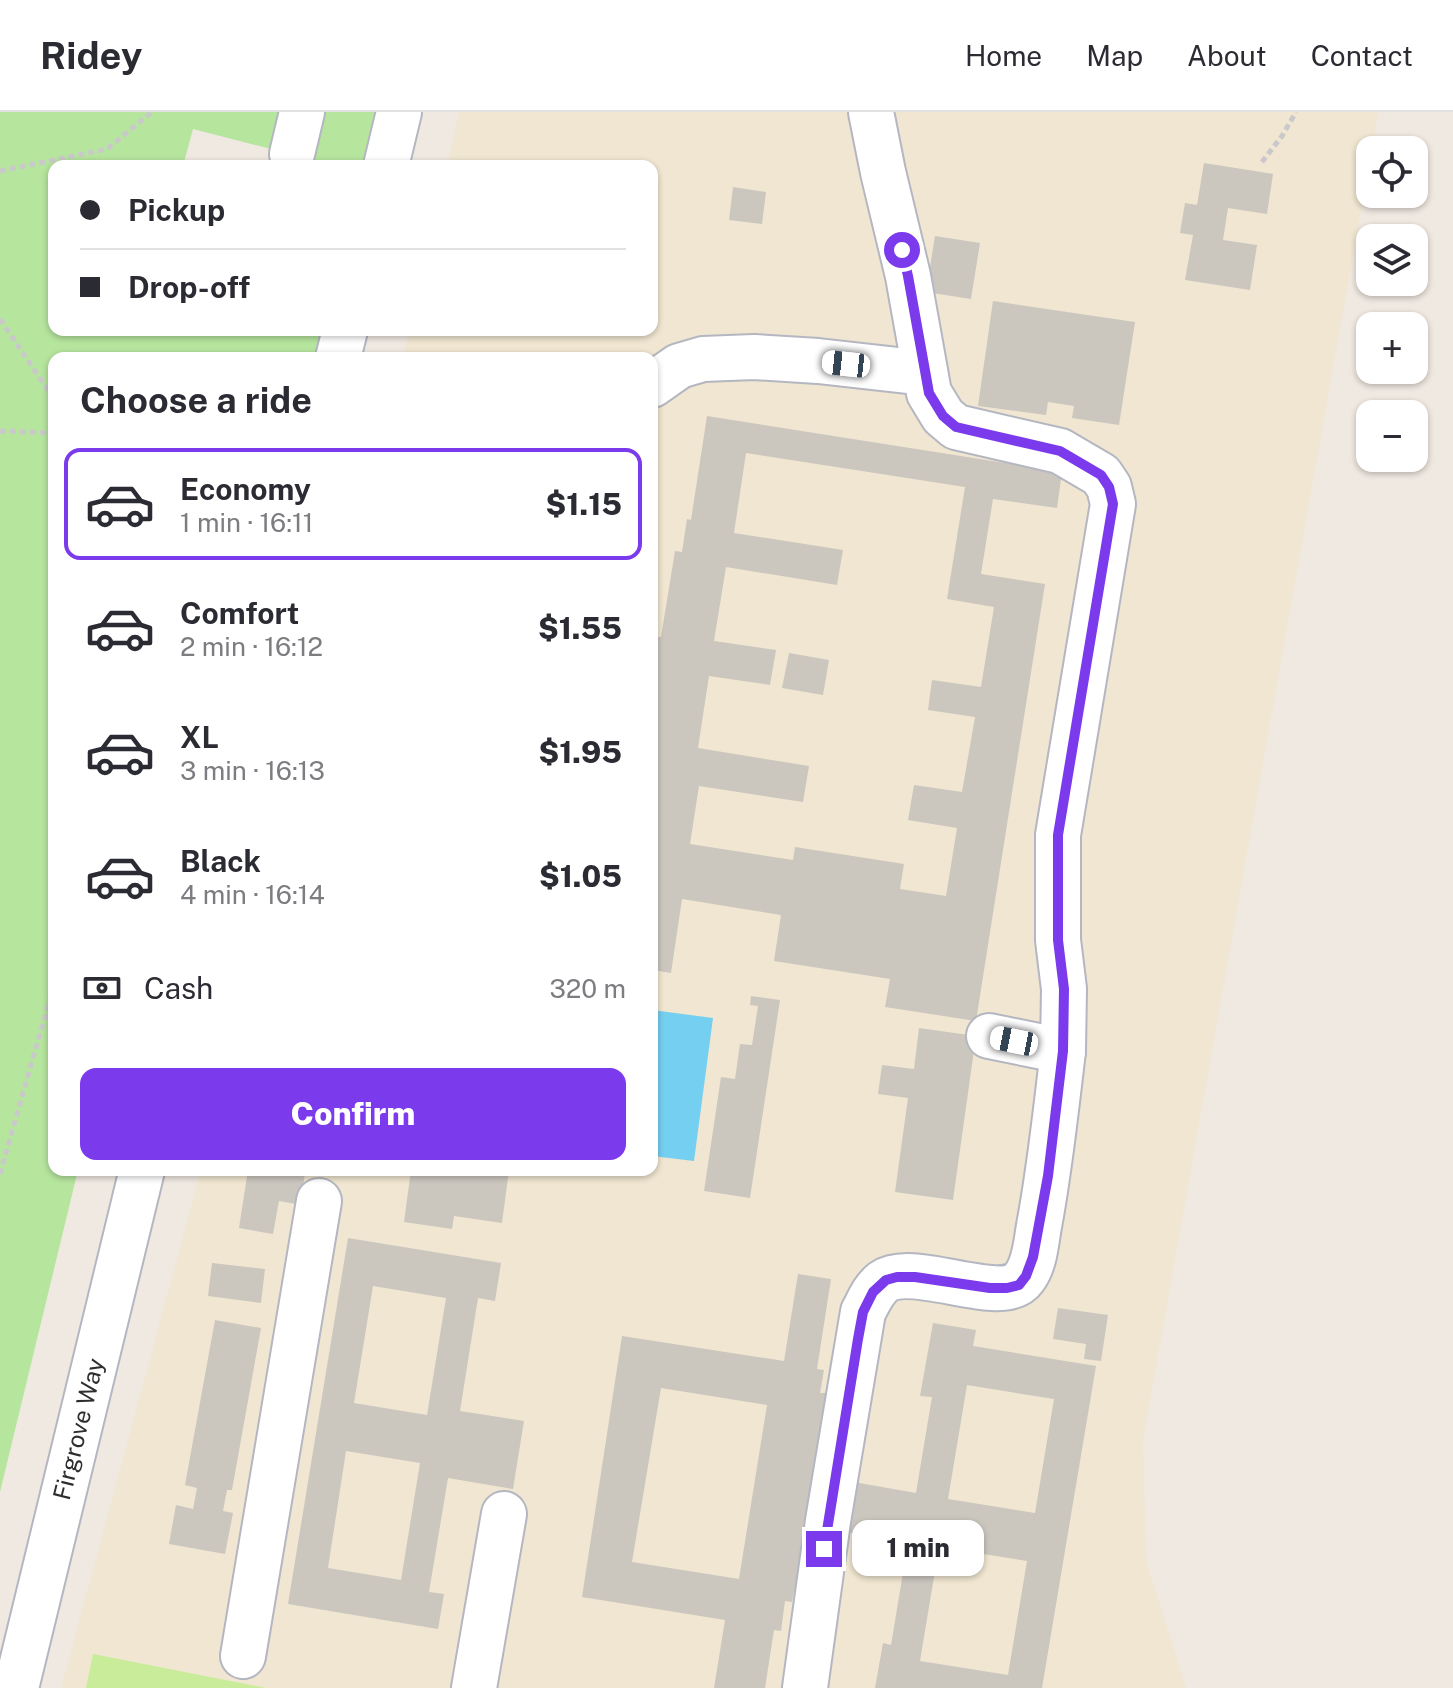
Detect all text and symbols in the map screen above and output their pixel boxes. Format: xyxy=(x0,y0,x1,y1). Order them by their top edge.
text: Ridey xyxy=(40,33,142,78)
text: Home xyxy=(965,39,1042,72)
text: Map xyxy=(1086,39,1143,72)
text: About xyxy=(1187,39,1267,72)
text: Contact xyxy=(1311,39,1413,72)
map controls xyxy=(1356,136,1428,472)
button: locate xyxy=(1356,136,1428,208)
text: Pickup xyxy=(128,192,225,228)
button: layers xyxy=(1356,224,1428,296)
route start xyxy=(884,232,920,268)
text: Drop-off xyxy=(128,269,250,305)
button: + xyxy=(1356,312,1428,384)
car xyxy=(821,350,871,378)
text: Choose a ride xyxy=(80,379,312,421)
button: − xyxy=(1356,400,1428,472)
icon: car xyxy=(84,468,156,540)
text: Economy xyxy=(180,471,311,507)
text: $1.15 xyxy=(546,486,622,522)
text: 1 min · 16:11 xyxy=(180,507,313,538)
icon: car xyxy=(84,592,156,664)
text: Comfort xyxy=(180,595,299,631)
text: $1.55 xyxy=(538,610,622,646)
text: 2 min · 16:12 xyxy=(180,631,323,662)
icon: car xyxy=(84,716,156,788)
text: XL xyxy=(180,719,219,755)
text: $1.95 xyxy=(538,734,622,770)
text: 3 min · 16:13 xyxy=(180,755,325,786)
icon: car xyxy=(84,840,156,912)
text: Black xyxy=(180,843,261,879)
text: $1.05 xyxy=(539,858,622,894)
text: 4 min · 16:14 xyxy=(180,879,325,910)
icon: cash xyxy=(80,966,124,1010)
text: Cash xyxy=(144,970,213,1006)
text: 320 m xyxy=(549,973,626,1004)
car xyxy=(988,1025,1040,1057)
button: Confirm xyxy=(80,1068,626,1160)
street label: Firgrove Way xyxy=(47,1355,109,1503)
callout: 1 min xyxy=(852,1521,984,1577)
route end xyxy=(806,1531,842,1567)
text: 1 min xyxy=(886,1532,950,1563)

